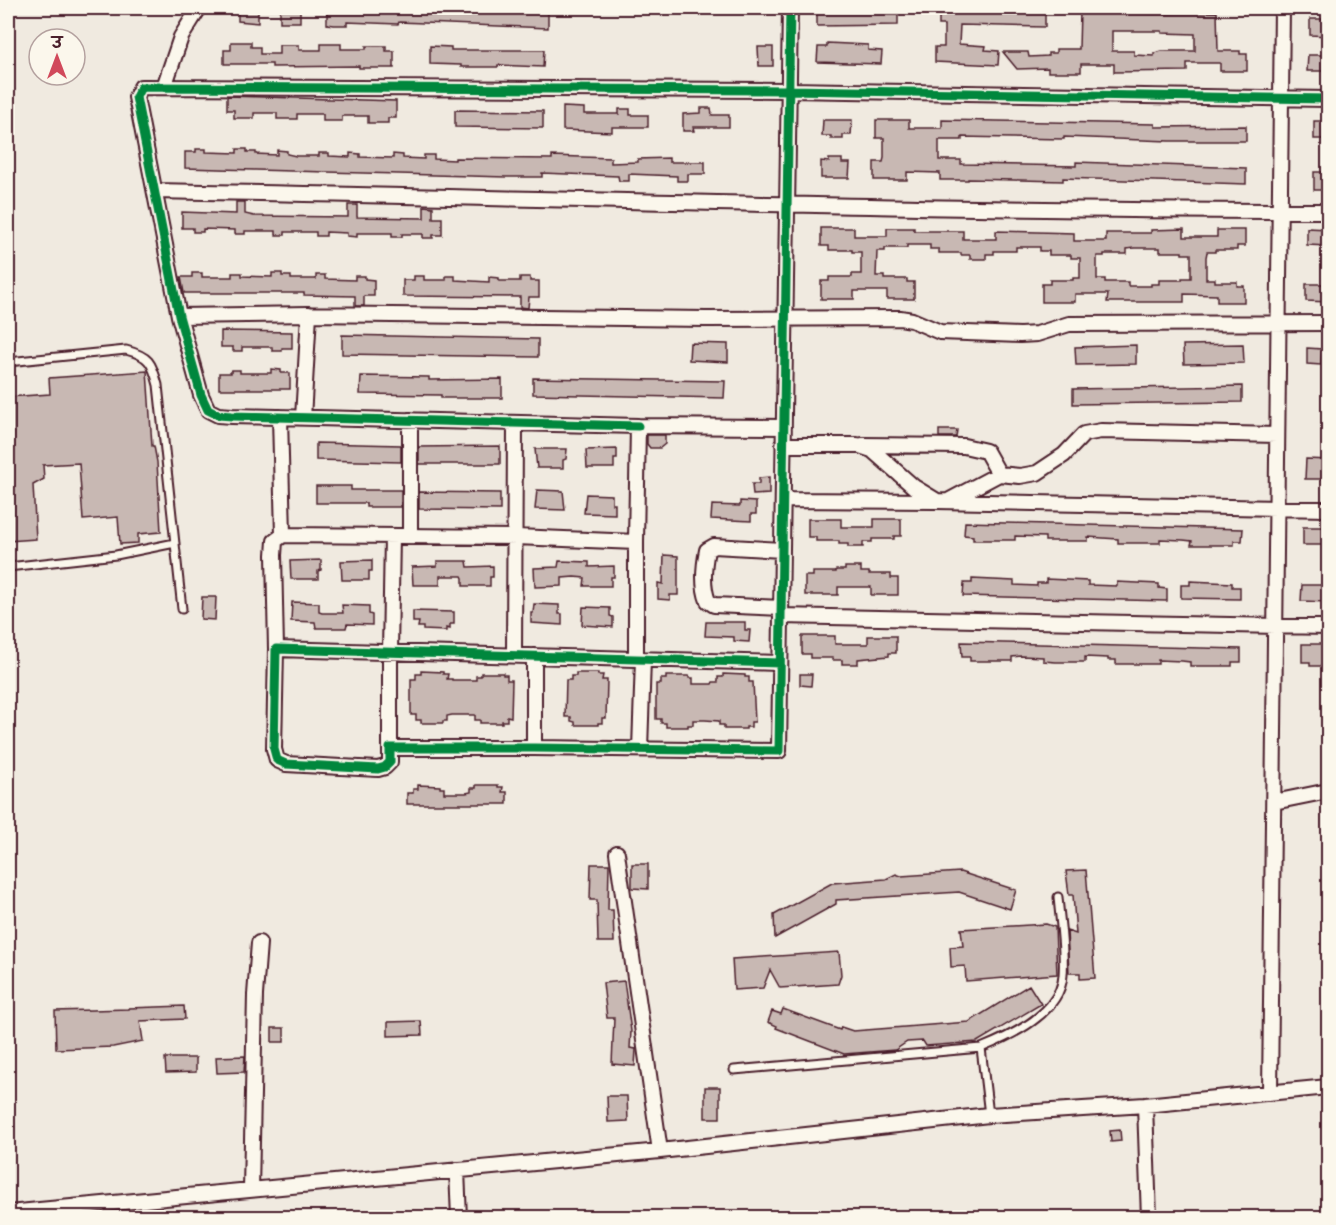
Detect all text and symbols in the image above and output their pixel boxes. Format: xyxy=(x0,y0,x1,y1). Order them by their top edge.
north arrow xyxy=(27,27,87,87)
text: उ xyxy=(50,36,64,55)

